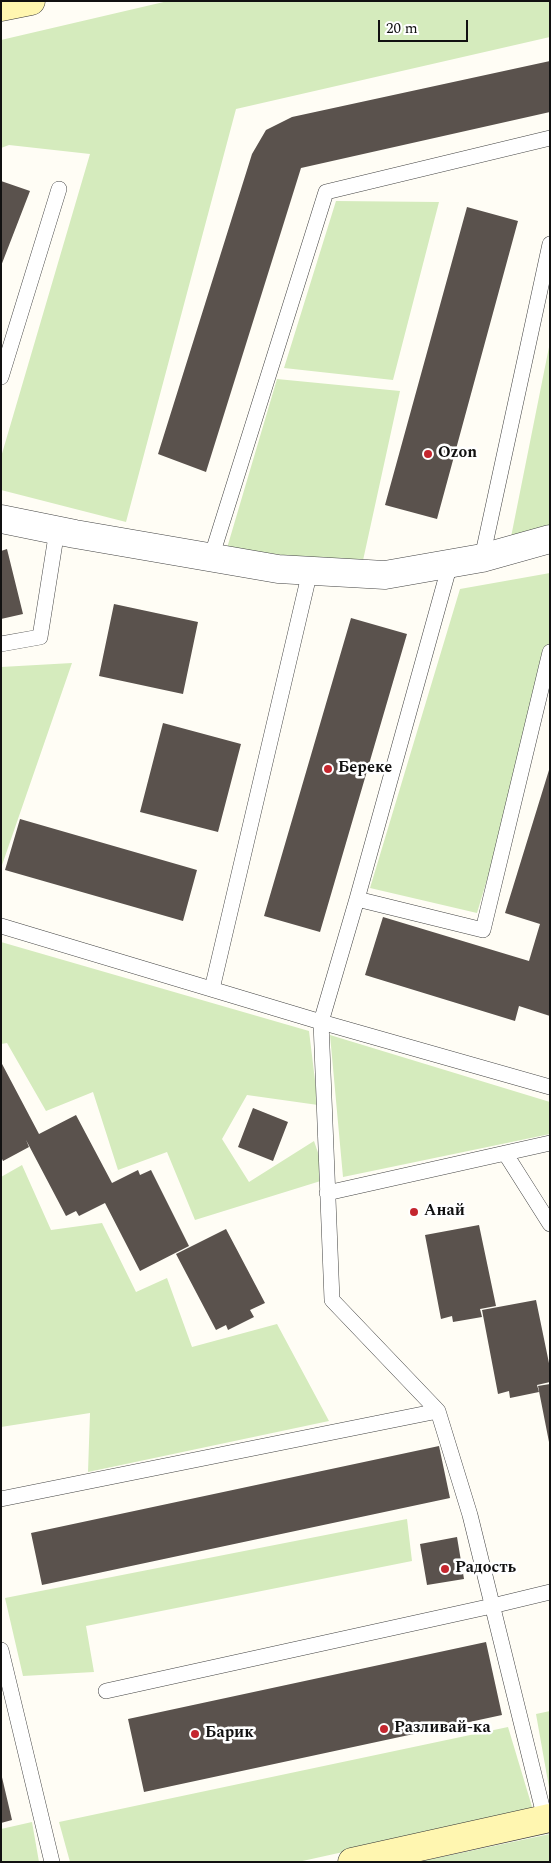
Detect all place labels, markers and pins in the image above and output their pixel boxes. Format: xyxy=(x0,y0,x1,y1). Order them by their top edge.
place label: Ozon xyxy=(438,444,477,464)
marker: Ozon xyxy=(422,448,434,460)
place label: Береке xyxy=(338,759,392,779)
marker: Береке xyxy=(322,763,334,775)
place label: Анай xyxy=(424,1202,465,1222)
marker: Анай xyxy=(408,1206,420,1218)
place label: Радость xyxy=(455,1559,516,1579)
marker: Радость xyxy=(439,1563,451,1575)
place label: Разливай-ка xyxy=(394,1719,491,1739)
marker: Разливай-ка xyxy=(378,1723,390,1735)
place label: Барик xyxy=(205,1724,254,1744)
marker: Барик xyxy=(189,1728,201,1740)

